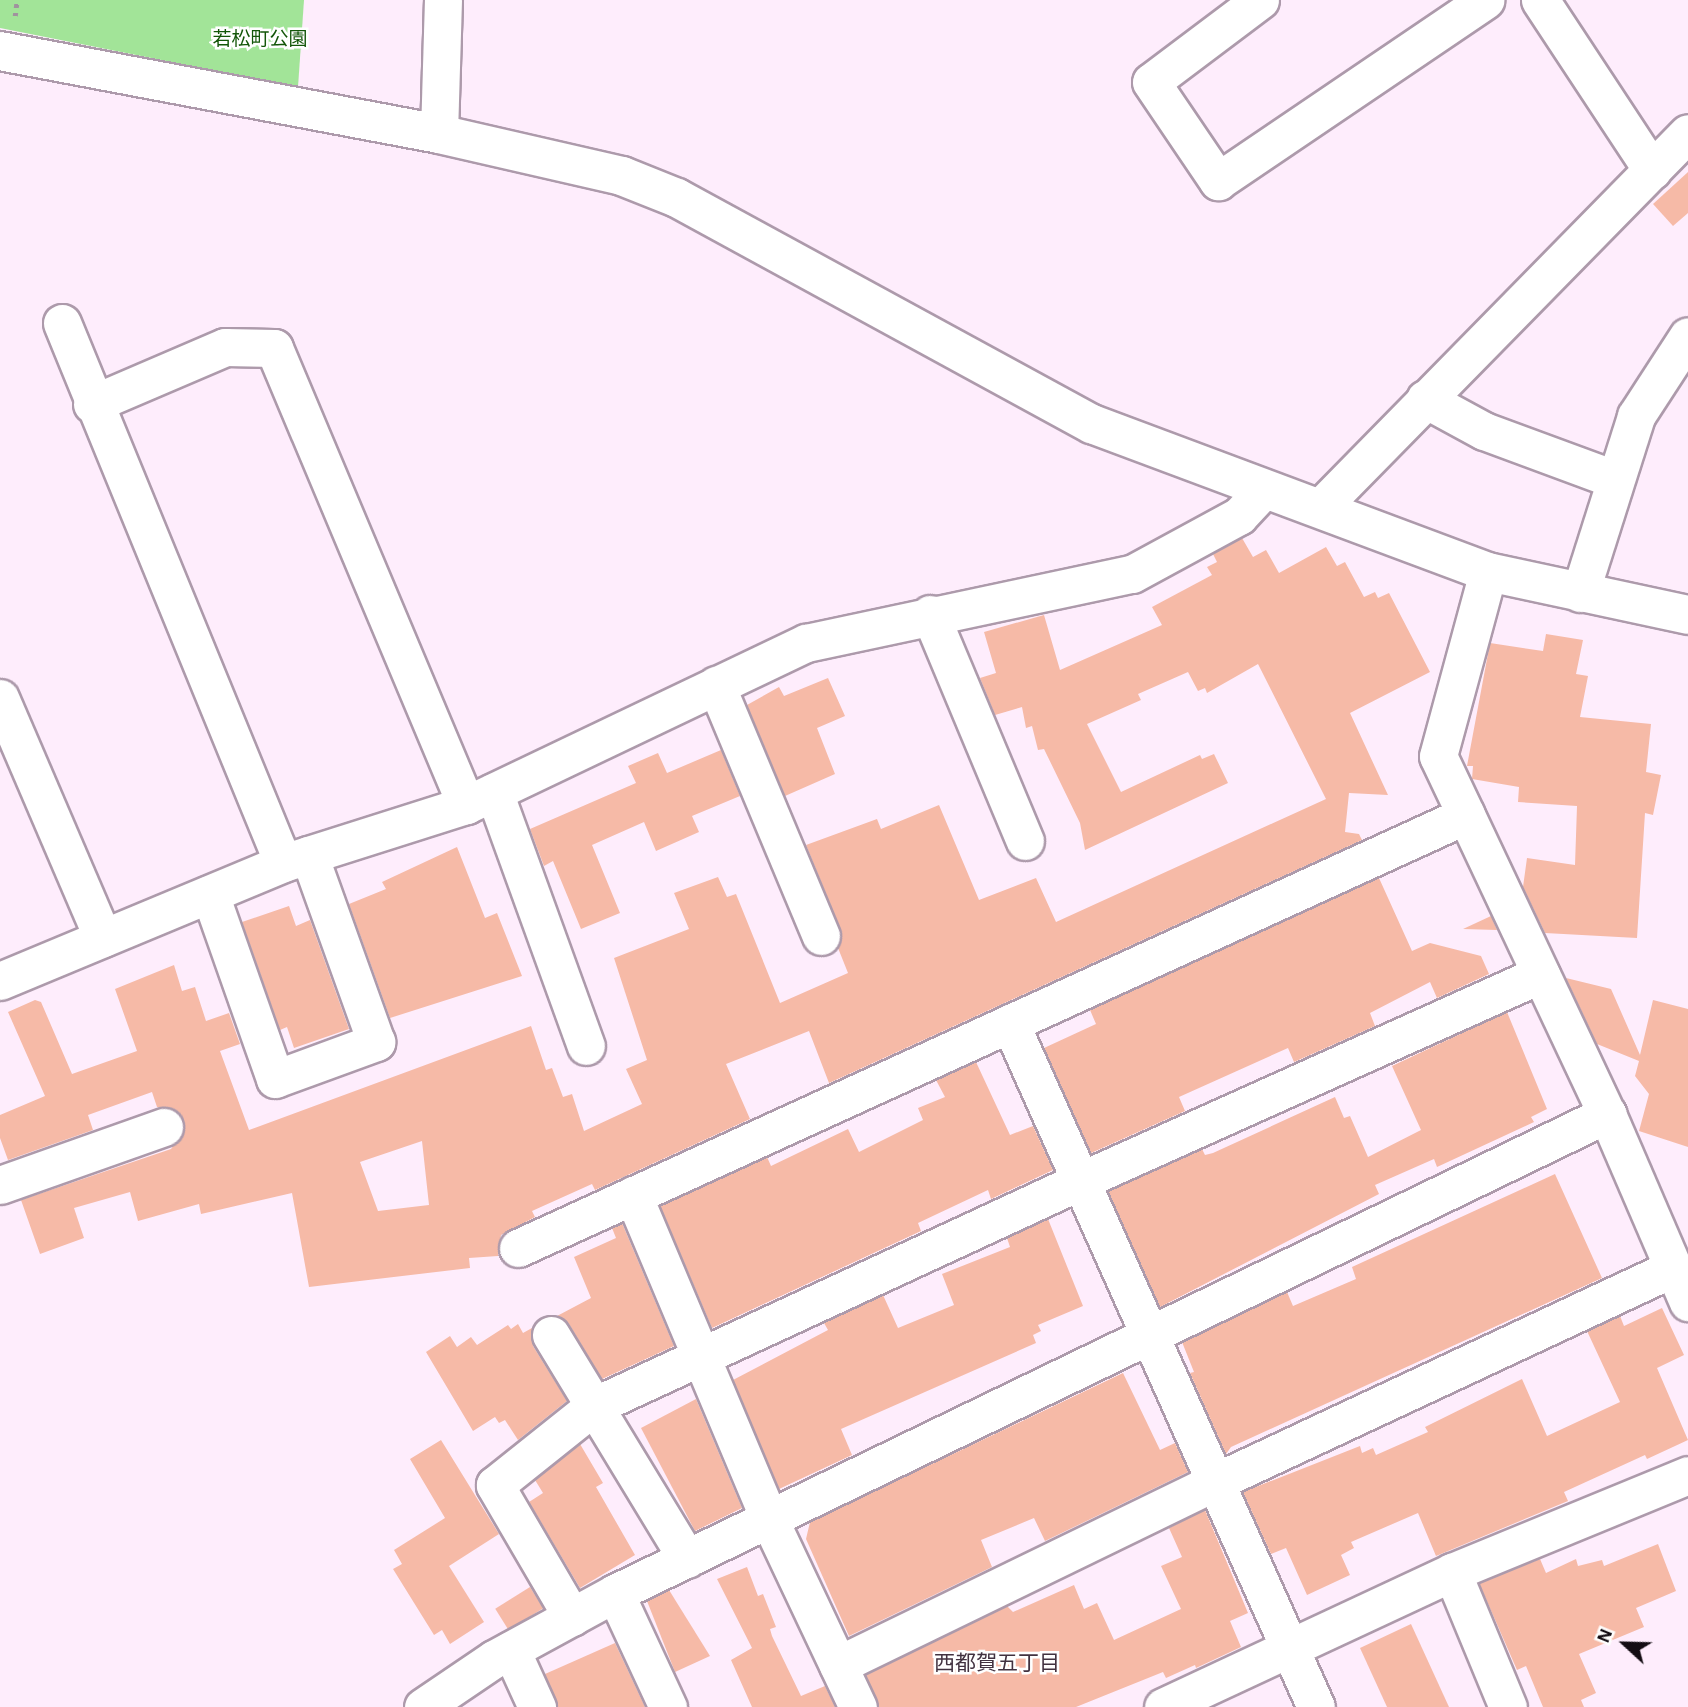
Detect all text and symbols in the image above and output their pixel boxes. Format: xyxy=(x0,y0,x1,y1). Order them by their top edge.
park label: 若松町公園 xyxy=(213,29,307,51)
north arrow xyxy=(1590,1609,1660,1679)
text: N xyxy=(1594,1626,1616,1646)
district label: 西都賀五丁目 xyxy=(934,1651,1060,1677)

